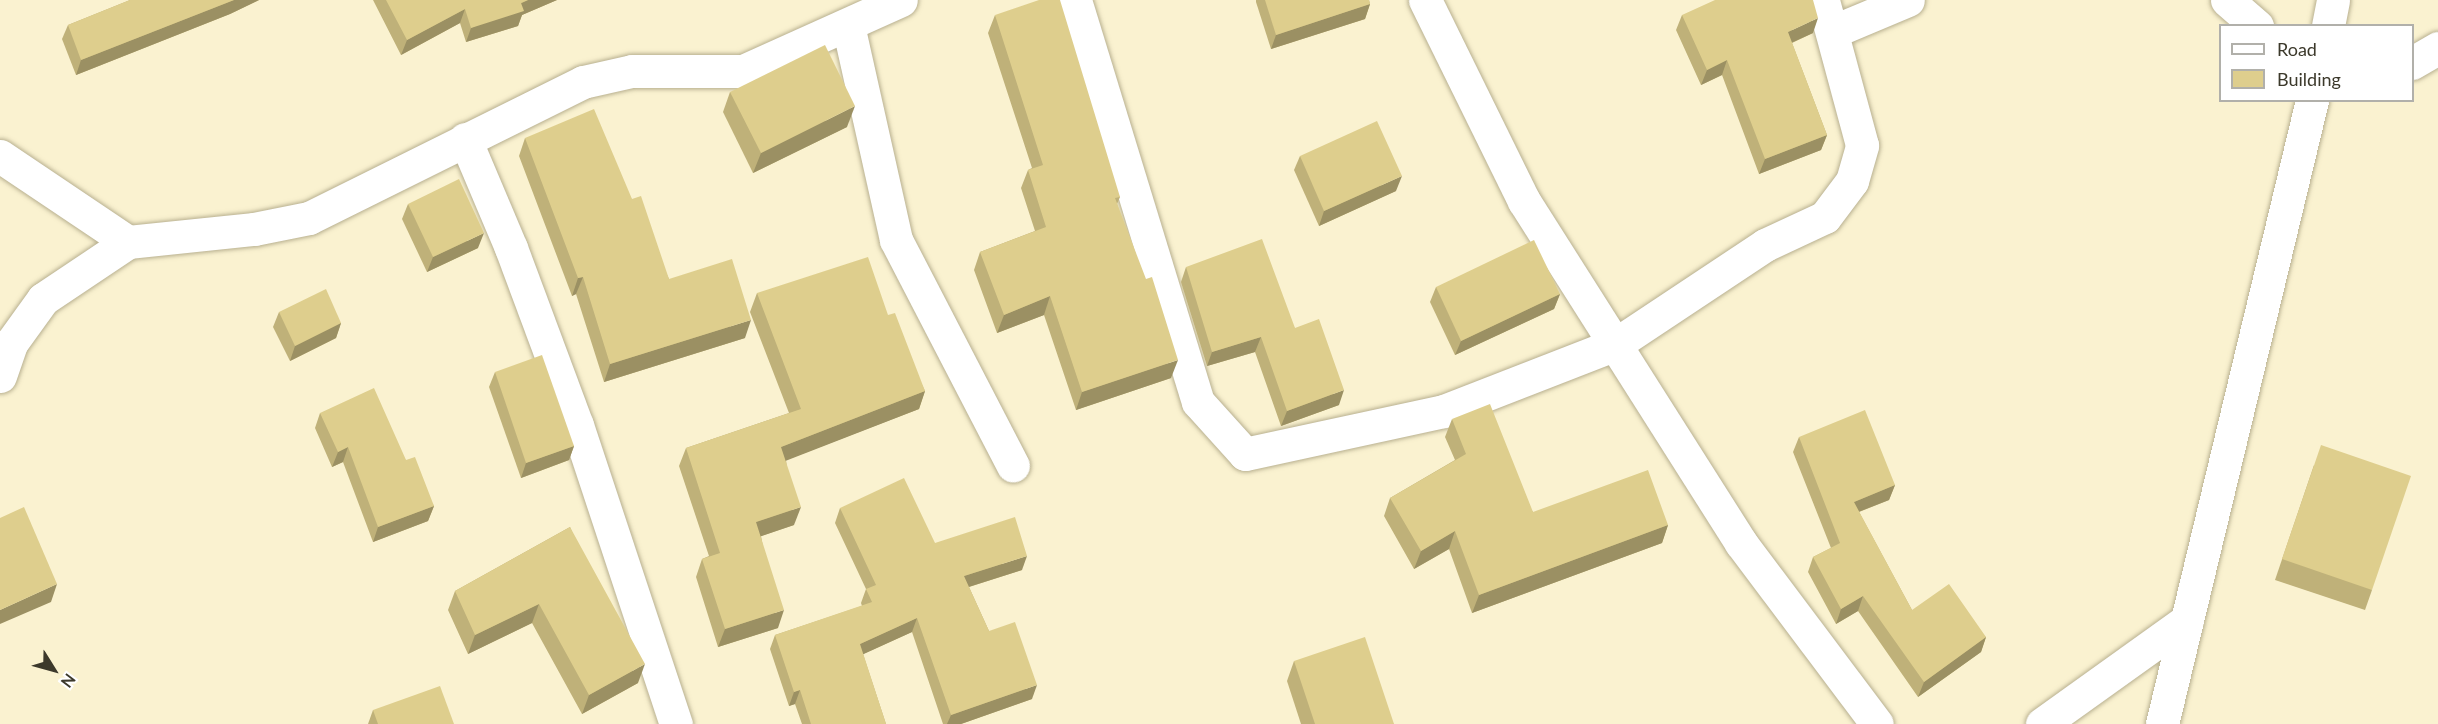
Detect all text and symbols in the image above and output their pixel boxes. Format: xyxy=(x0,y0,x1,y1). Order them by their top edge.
legend xyxy=(2219,24,2414,102)
text: Road xyxy=(2277,38,2317,60)
text: Building xyxy=(2277,68,2341,90)
north arrow xyxy=(24,640,84,700)
text: N xyxy=(57,670,80,692)

